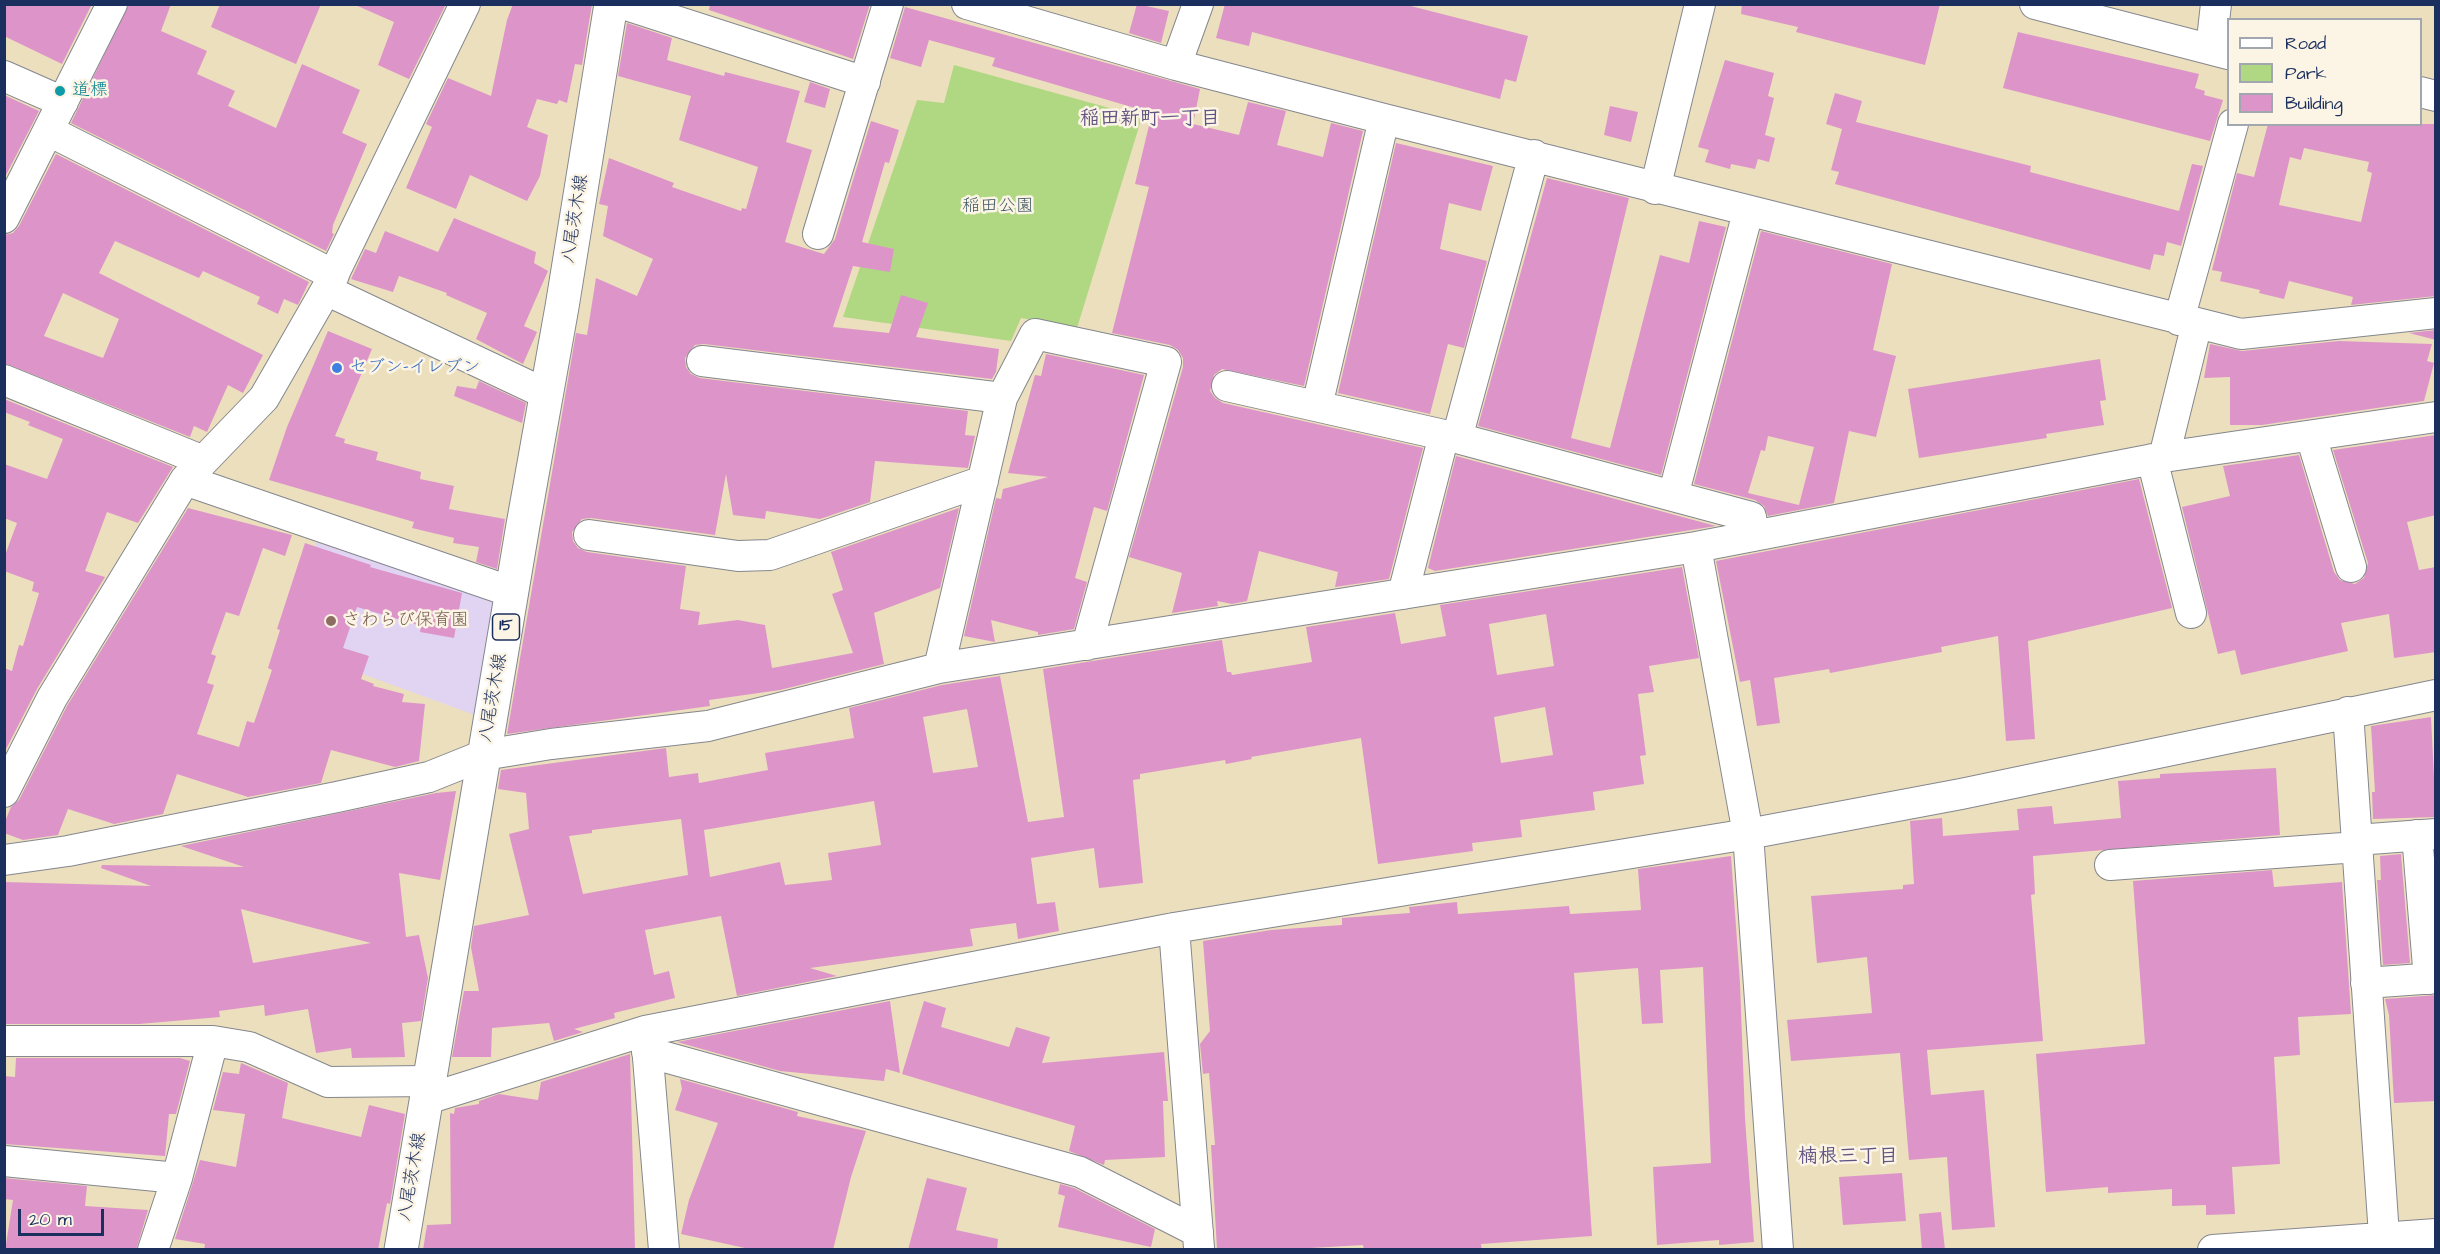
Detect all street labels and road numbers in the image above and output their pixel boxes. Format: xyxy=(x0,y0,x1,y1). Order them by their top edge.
street label: 八尾茨木線 xyxy=(558,173,594,265)
road number: 15 xyxy=(492,614,520,640)
street label: 八尾茨木線 xyxy=(476,652,512,744)
street label: 八尾茨木線 xyxy=(395,1131,431,1223)

